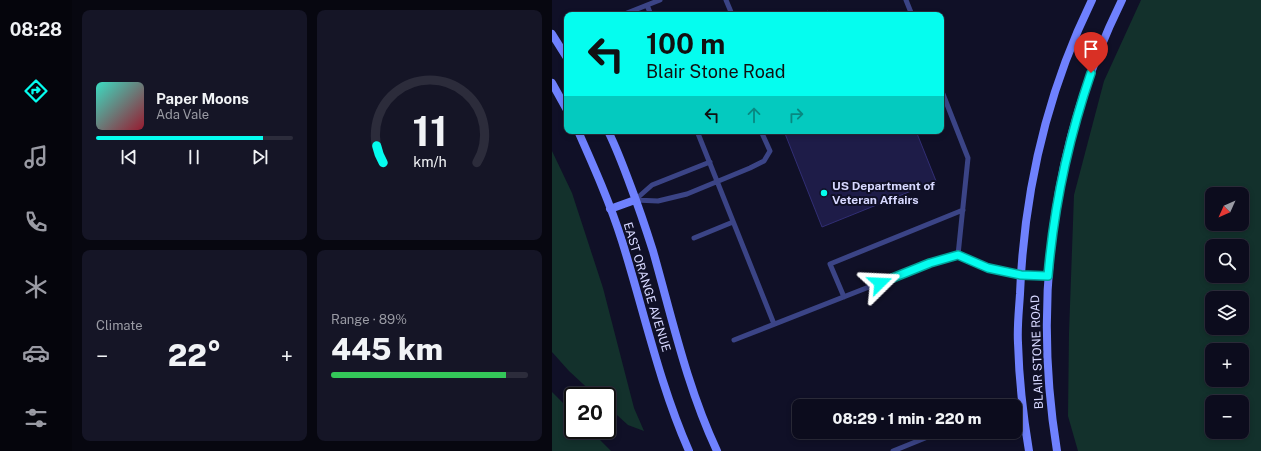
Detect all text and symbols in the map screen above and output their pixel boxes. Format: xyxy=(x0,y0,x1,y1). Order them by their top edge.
text: 08:28 xyxy=(10,19,62,40)
text: 100 m xyxy=(646,27,725,60)
icon: left xyxy=(580,28,632,80)
pin xyxy=(1074,32,1108,73)
icon: arrive xyxy=(1080,38,1102,60)
text: Blair Stone Road xyxy=(646,61,785,82)
icon: directions xyxy=(22,77,50,105)
text: Paper Moons xyxy=(156,90,249,107)
icon: left xyxy=(701,104,723,126)
icon: ahead xyxy=(743,104,765,126)
icon: right xyxy=(785,104,807,126)
text: 11 xyxy=(412,106,447,155)
text: Ada Vale xyxy=(156,107,209,122)
icon: music xyxy=(22,143,50,171)
icon: previous xyxy=(118,146,140,168)
icon: pause xyxy=(183,146,205,168)
icon: next xyxy=(249,146,271,168)
text: km/h xyxy=(413,152,446,169)
place label: US Department of Veteran Affairs xyxy=(832,179,935,207)
north arrow xyxy=(1205,187,1249,231)
map controls xyxy=(1205,187,1249,439)
marker: US Department of Veteran Affairs xyxy=(819,188,829,198)
icon: phone xyxy=(22,208,50,236)
street label: EAST ORANGE AVENUE xyxy=(621,220,673,354)
button: search xyxy=(1205,239,1249,283)
position arrow xyxy=(859,262,901,304)
icon: climate xyxy=(22,273,50,301)
button: layers xyxy=(1205,291,1249,335)
street label: BLAIR STONE ROAD xyxy=(1028,295,1046,409)
text: Range · 89% xyxy=(331,312,407,327)
text: Climate xyxy=(96,318,143,333)
text: 445 km xyxy=(331,331,443,367)
text: 22° xyxy=(168,337,221,373)
icon: car xyxy=(22,339,50,367)
text: − xyxy=(96,343,108,369)
text: + xyxy=(281,343,293,369)
button: + xyxy=(1205,343,1249,387)
speed limit sign: 20 xyxy=(564,387,616,439)
button: − xyxy=(1205,395,1249,439)
icon: filters xyxy=(22,404,50,432)
text: 08:29 · 1 min · 220 m xyxy=(833,410,981,427)

